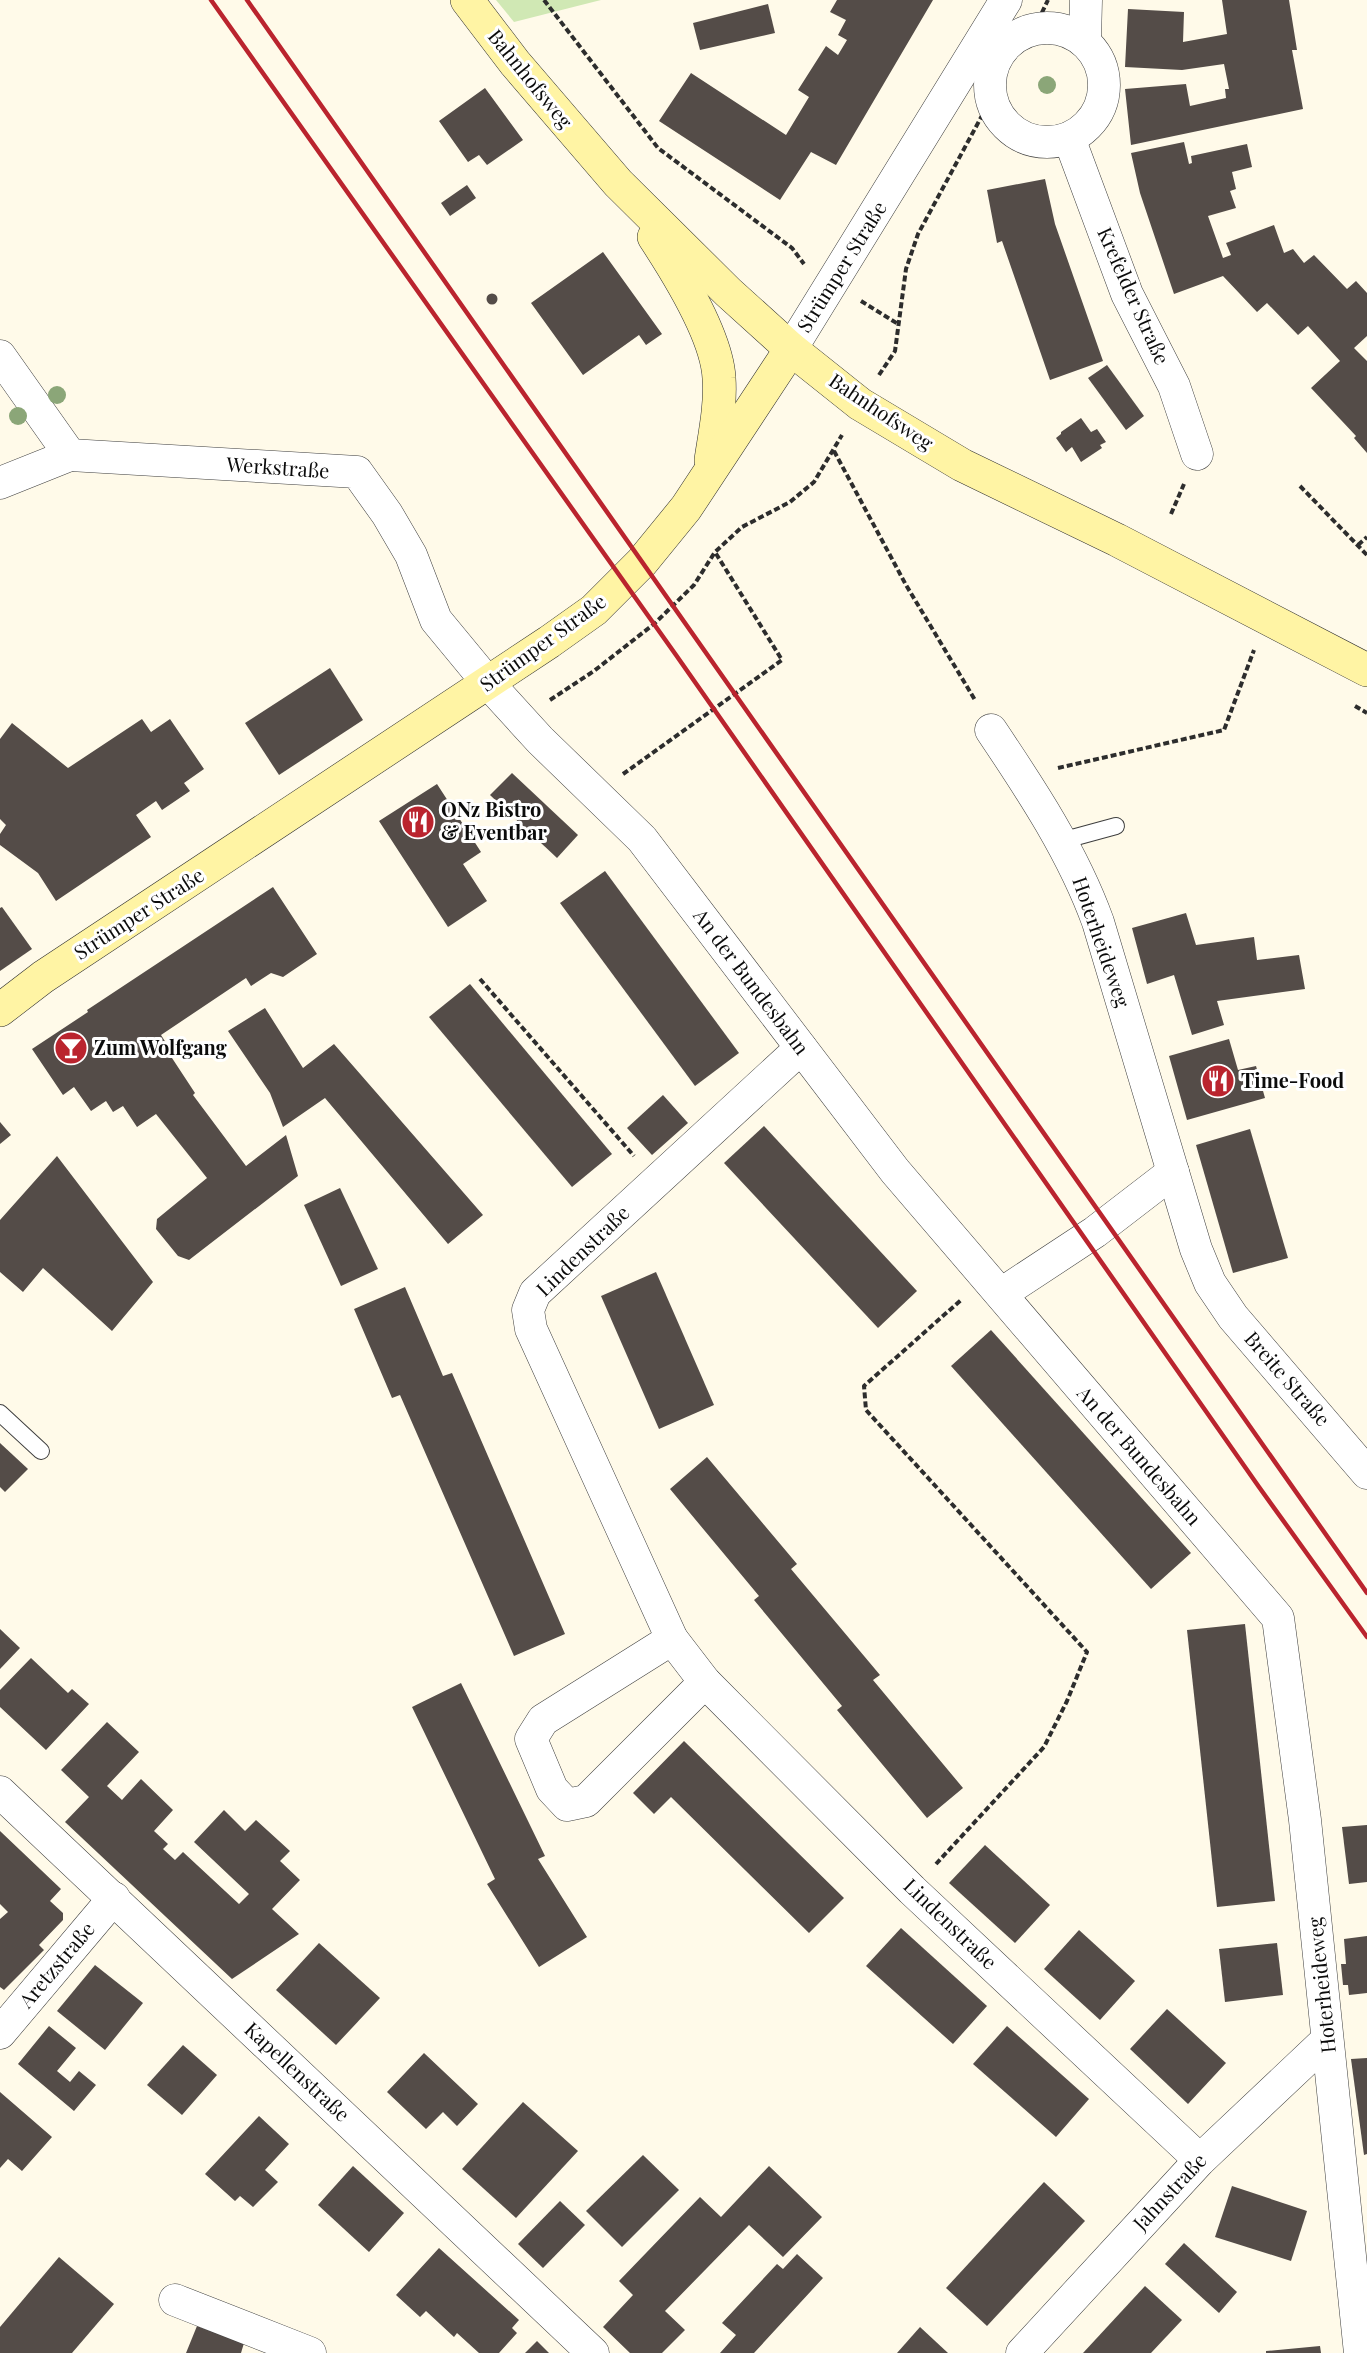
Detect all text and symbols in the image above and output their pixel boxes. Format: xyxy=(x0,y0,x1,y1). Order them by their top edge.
street label: Bahnhofsweg xyxy=(483,23,580,134)
street label: Strümper Straße xyxy=(790,195,892,337)
street label: Krefelder Straße xyxy=(1092,223,1177,368)
street label: Bahnhofsweg xyxy=(824,366,940,456)
street label: Werkstraße xyxy=(225,449,330,484)
street label: Strümper Straße xyxy=(474,587,611,697)
place label: ONz Bistro & Eventbar xyxy=(441,795,547,845)
restaurant icon: ONz Bistro & Eventbar xyxy=(400,804,436,840)
street label: Strümper Straße xyxy=(68,861,208,965)
street label: Hoterheideweg xyxy=(1067,872,1138,1011)
street label: An der Bundesbahn xyxy=(688,902,816,1060)
bar icon: Zum Wolfgang xyxy=(53,1030,89,1066)
place label: Zum Wolfgang xyxy=(94,1033,227,1060)
restaurant icon: Time-Food xyxy=(1200,1063,1236,1099)
place label: Time-Food xyxy=(1241,1066,1344,1093)
street label: Lindenstraße xyxy=(529,1199,634,1301)
street label: Breite Straße xyxy=(1239,1325,1337,1431)
street label: An der Bundesbahn xyxy=(1071,1379,1208,1530)
street label: Lindenstraße xyxy=(899,1872,1004,1974)
street label: Aretzstraße xyxy=(11,1915,100,2014)
street label: Hoterheideweg xyxy=(1300,1915,1341,2055)
street label: Kapellenstraße xyxy=(240,2015,357,2127)
street label: Jahnstraße xyxy=(1125,2147,1212,2236)

